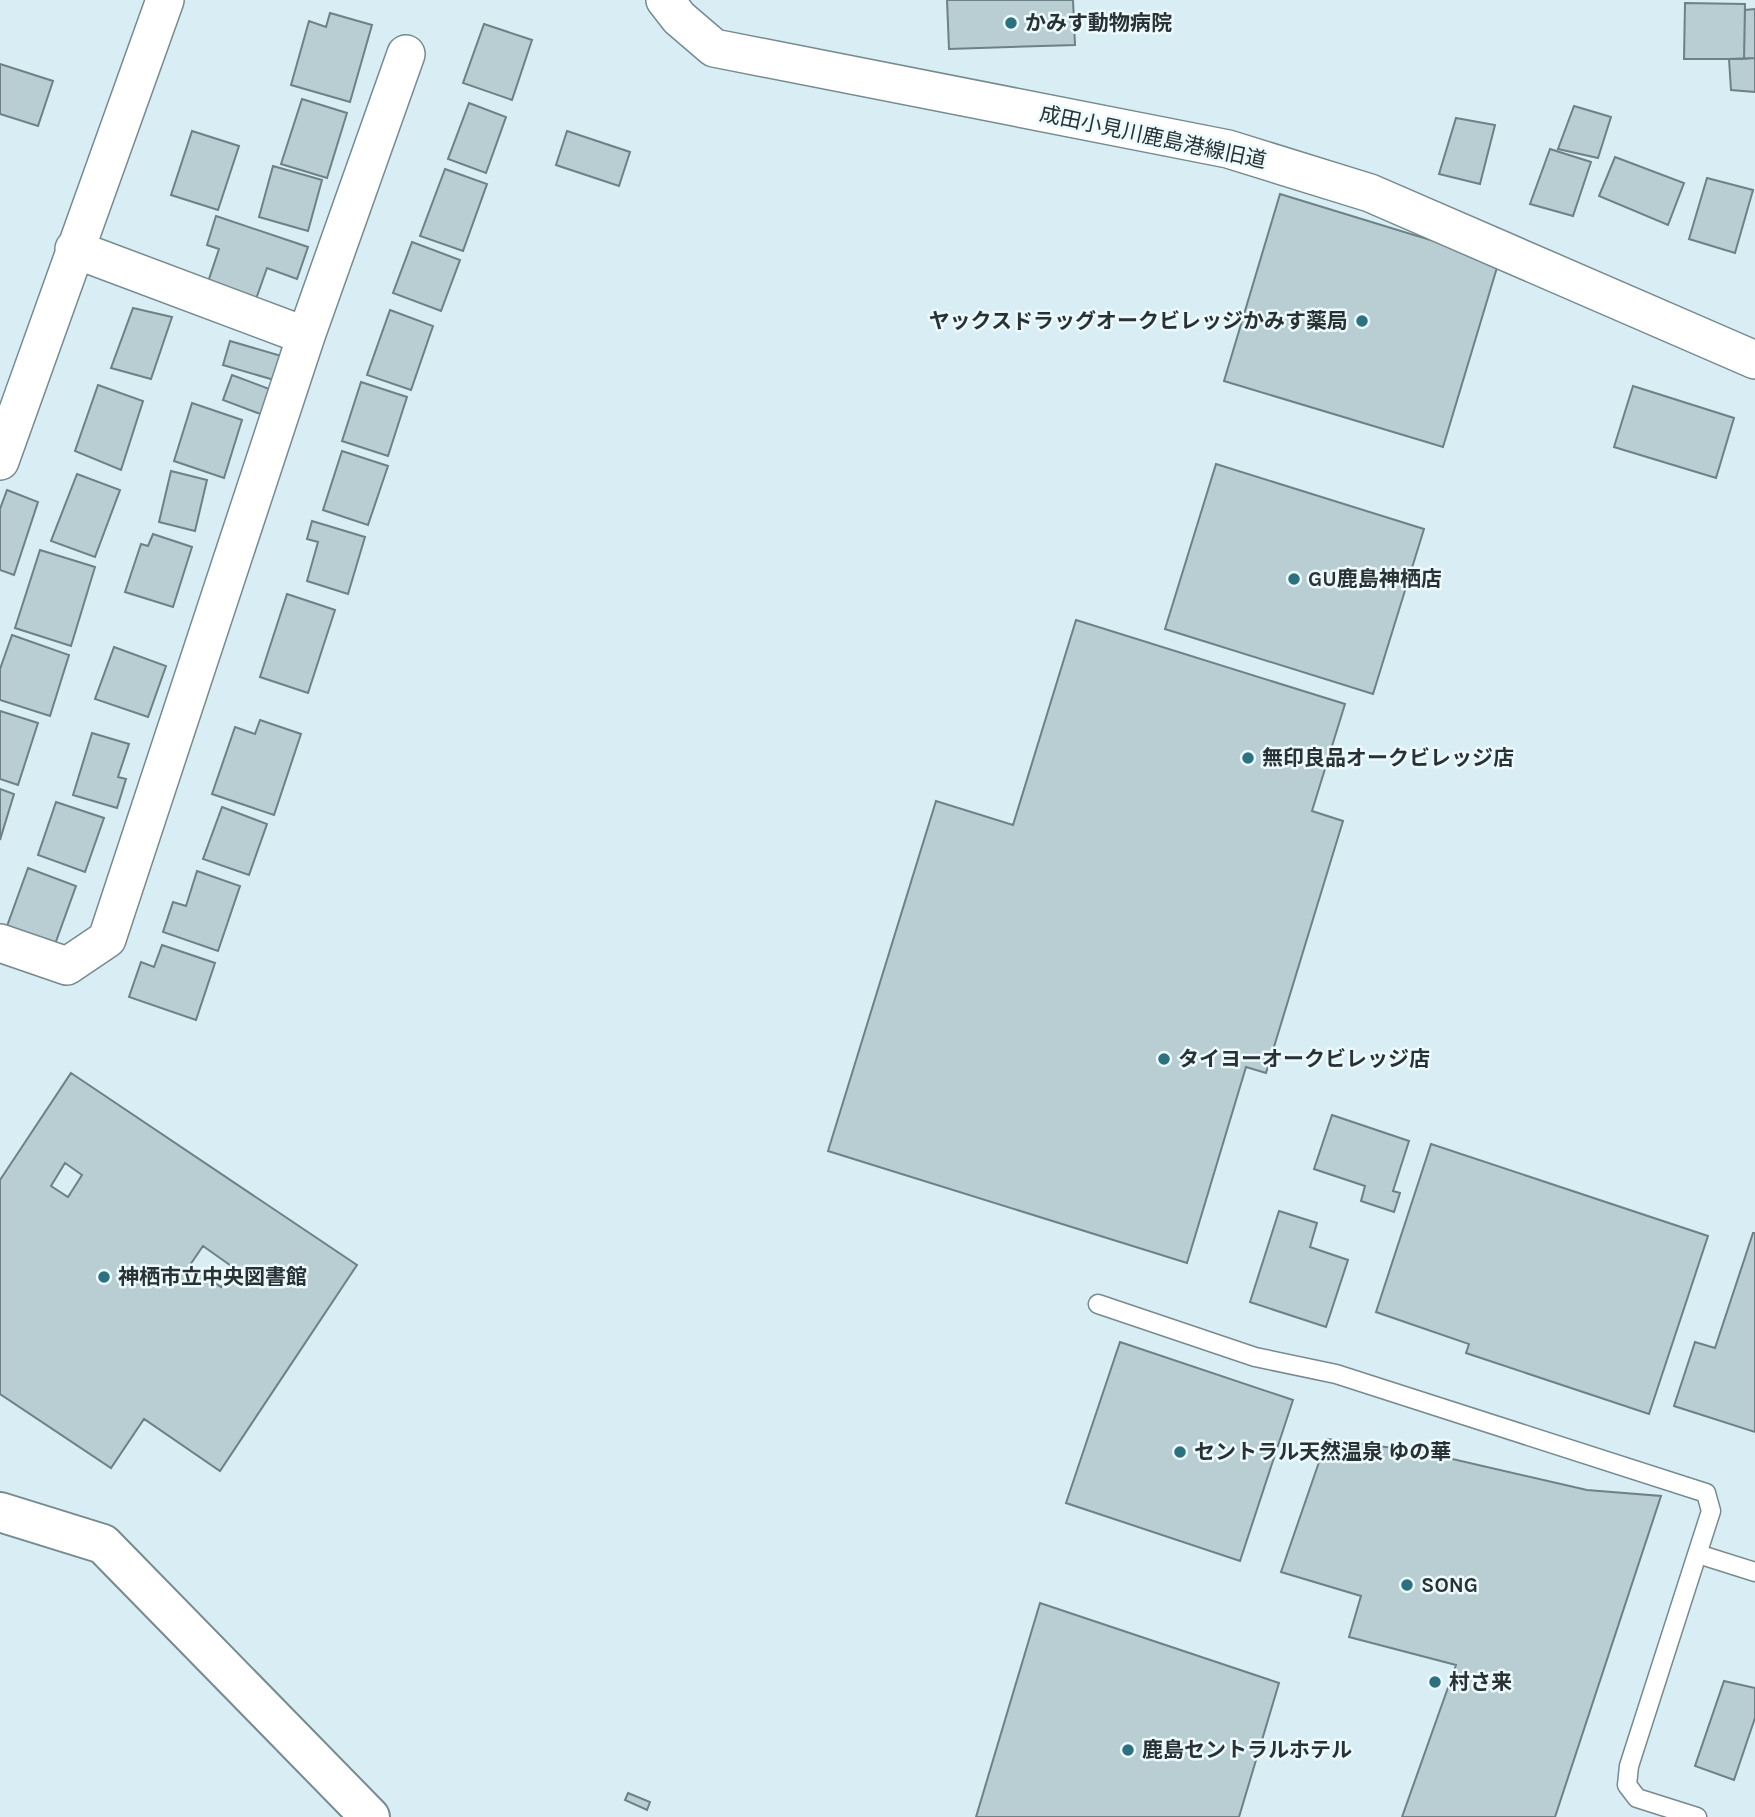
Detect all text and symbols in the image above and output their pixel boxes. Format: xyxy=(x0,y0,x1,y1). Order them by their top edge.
place label: かみす動物病院 xyxy=(1025,11,1172,35)
marker: かみす動物病院 xyxy=(1003,15,1019,31)
street label: 成田小見川鹿島港線旧道 xyxy=(1038,101,1268,173)
place label: ヤックスドラッグオークビレッジかみす薬局 xyxy=(929,309,1348,333)
marker: ヤックスドラッグオークビレッジかみす薬局 xyxy=(1354,313,1370,329)
place label: GU鹿島神栖店 xyxy=(1308,567,1442,591)
marker: GU鹿島神栖店 xyxy=(1286,571,1302,587)
place label: 無印良品オークビレッジ店 xyxy=(1262,746,1514,770)
marker: 無印良品オークビレッジ店 xyxy=(1240,750,1256,766)
place label: タイヨーオークビレッジ店 xyxy=(1178,1047,1430,1071)
marker: タイヨーオークビレッジ店 xyxy=(1156,1051,1172,1067)
place label: 神栖市立中央図書館 xyxy=(118,1265,307,1289)
marker: 神栖市立中央図書館 xyxy=(96,1269,112,1285)
place label: セントラル天然温泉 ゆの華 xyxy=(1194,1440,1451,1464)
marker: セントラル天然温泉 ゆの華 xyxy=(1172,1444,1188,1460)
place label: SONG xyxy=(1421,1573,1478,1597)
marker: SONG xyxy=(1399,1577,1415,1593)
place label: 村さ来 xyxy=(1449,1670,1512,1694)
marker: 村さ来 xyxy=(1427,1674,1443,1690)
place label: 鹿島セントラルホテル xyxy=(1142,1738,1352,1762)
marker: 鹿島セントラルホテル xyxy=(1120,1742,1136,1758)

